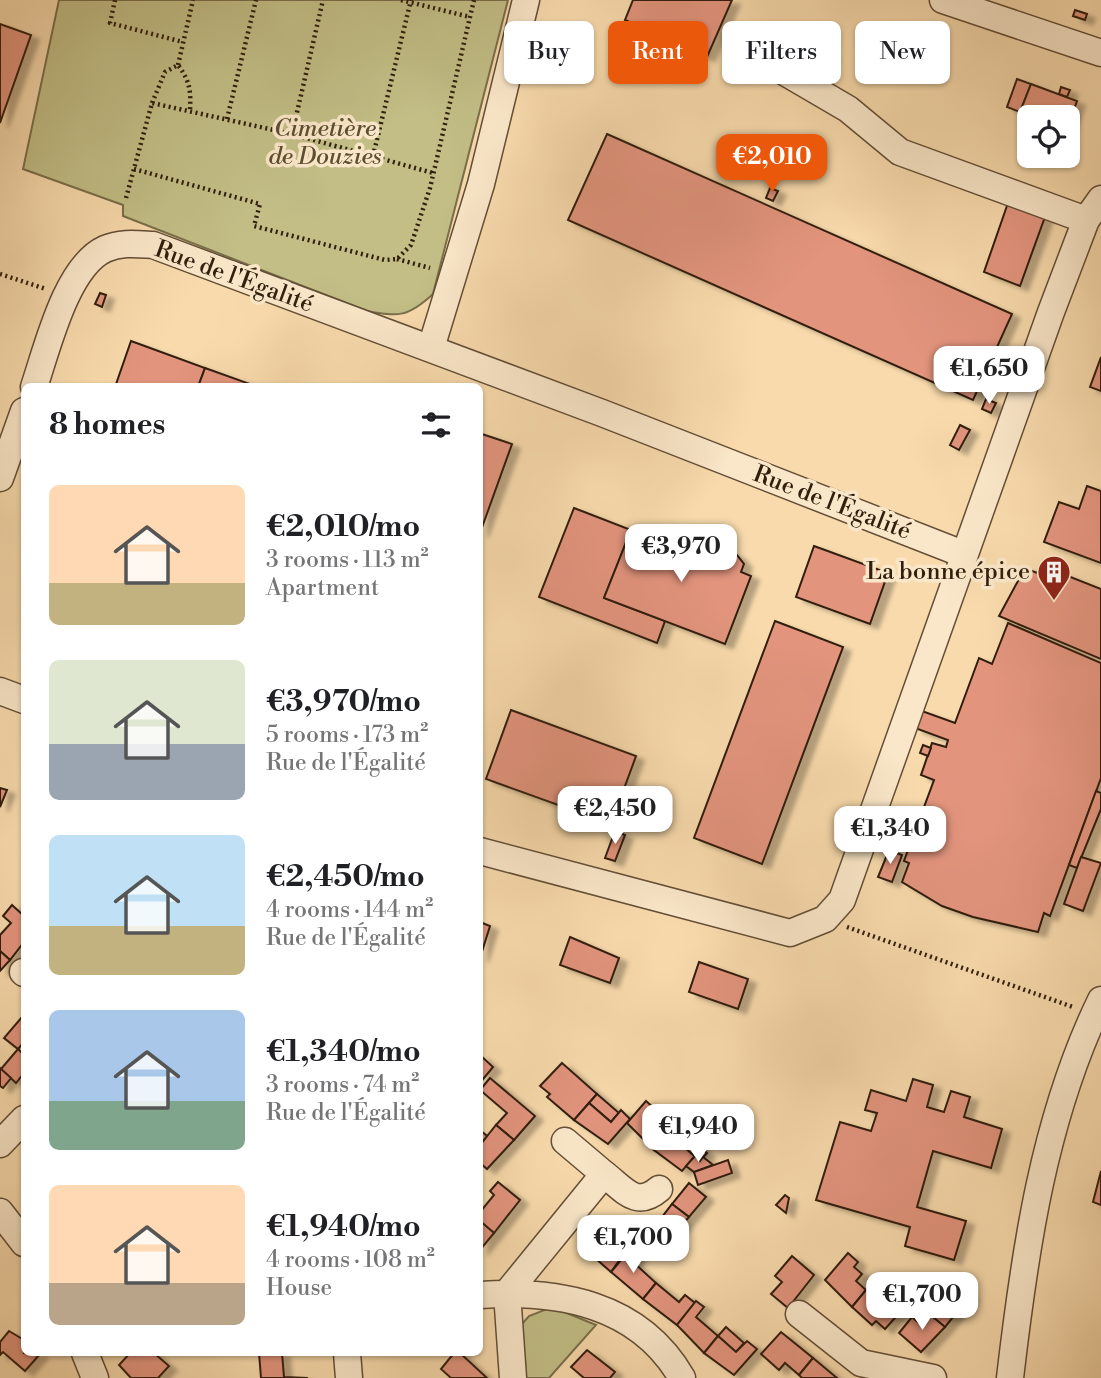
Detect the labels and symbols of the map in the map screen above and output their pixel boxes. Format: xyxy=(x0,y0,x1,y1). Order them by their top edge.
park label: Cimetière de Douzies xyxy=(268,114,382,172)
pin: €2,010 xyxy=(715,134,829,194)
street label: Rue de l'Égalité xyxy=(150,233,318,320)
pin: €1,650 xyxy=(932,346,1046,406)
street label: Rue de l'Égalité xyxy=(749,458,916,547)
pin: €3,970 xyxy=(624,524,738,584)
building icon: La bonne épice xyxy=(1035,553,1073,602)
place label: La bonne épice xyxy=(866,557,1030,587)
pin: €2,450 xyxy=(558,786,672,846)
pin: €1,340 xyxy=(833,806,947,866)
pin: €1,940 xyxy=(641,1104,755,1164)
pin: €1,700 xyxy=(576,1216,690,1275)
pin: €1,700 xyxy=(865,1272,979,1332)

